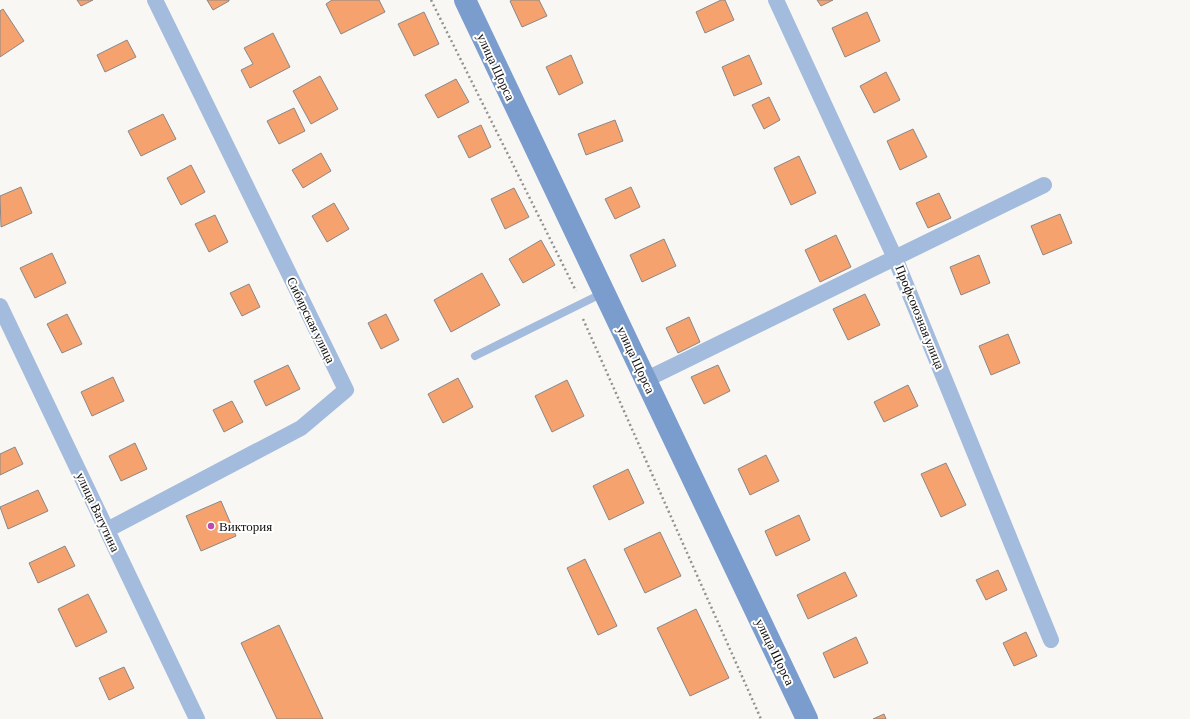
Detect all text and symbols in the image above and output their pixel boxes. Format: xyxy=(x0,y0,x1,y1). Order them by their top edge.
street label: улица Щорса xyxy=(474,31,518,103)
street label: Профсоюзная улица xyxy=(892,263,948,372)
street label: Сибирская улица xyxy=(284,275,338,366)
street label: улица Щорса xyxy=(614,324,658,396)
street label: улица Ватутина xyxy=(73,470,123,554)
place label: Виктория xyxy=(219,519,272,534)
marker: Виктория xyxy=(206,521,216,531)
street label: улица Щорса xyxy=(752,616,798,688)

